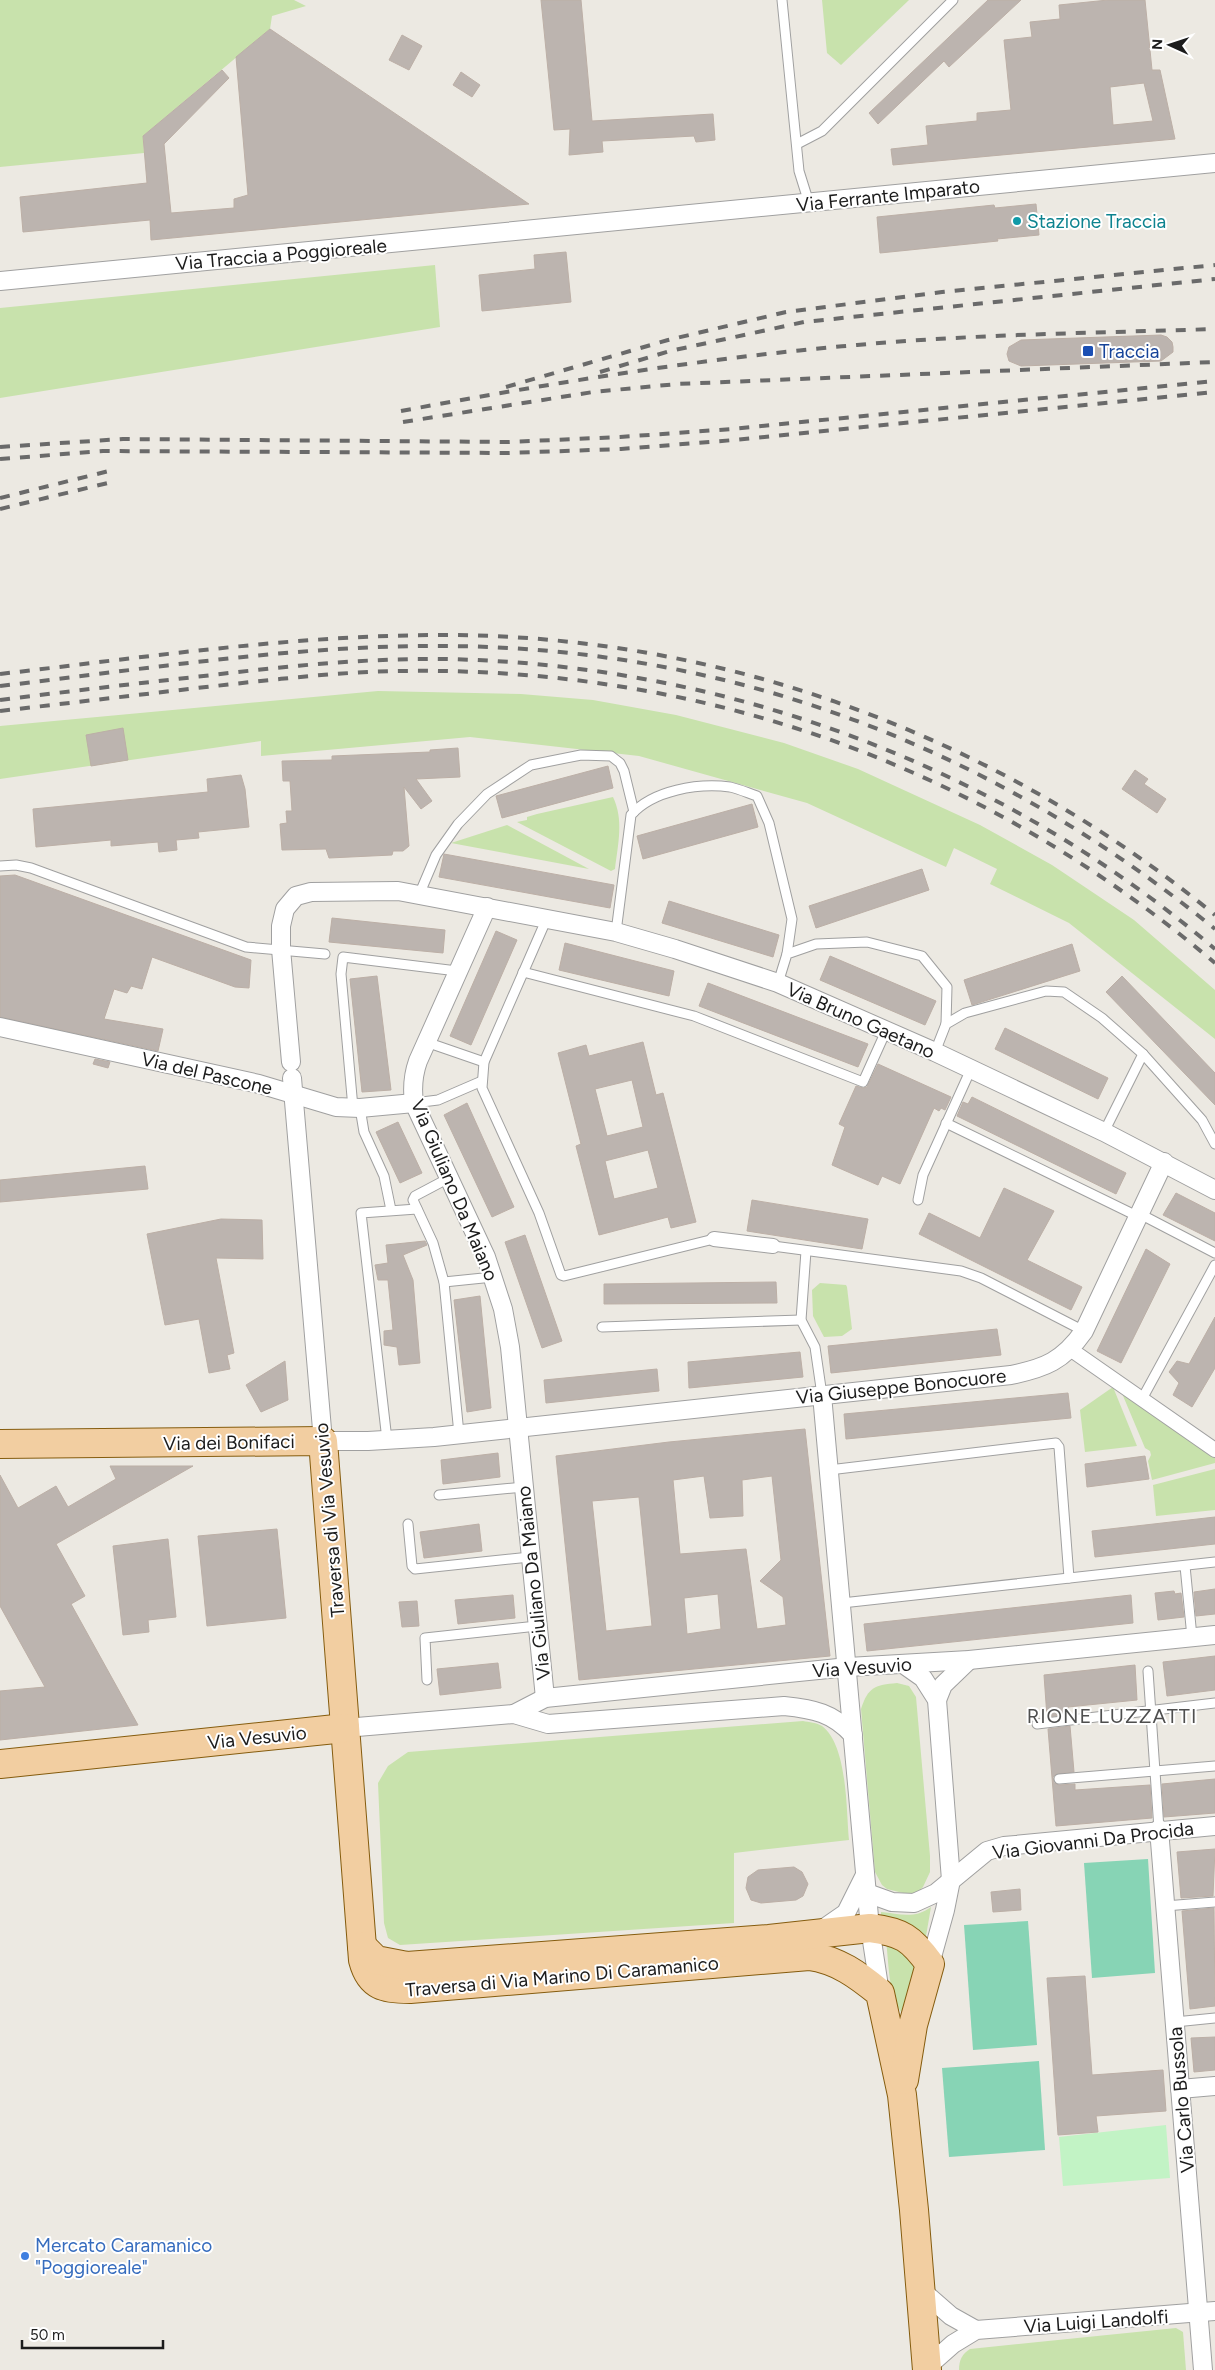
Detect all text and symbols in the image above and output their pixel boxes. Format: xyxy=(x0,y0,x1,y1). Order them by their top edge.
north arrow xyxy=(1145,20,1195,70)
text: N xyxy=(1149,38,1166,50)
street label: Via Ferrante Imparato xyxy=(795,174,981,217)
place label: Stazione Traccia xyxy=(1027,210,1166,233)
marker: Stazione Traccia xyxy=(1011,215,1023,227)
street label: Via Traccia a Poggioreale xyxy=(174,234,388,275)
place label: Traccia xyxy=(1099,340,1159,363)
marker: Traccia xyxy=(1081,344,1095,358)
street label: Via Bruno Gaetano xyxy=(783,977,938,1063)
street label: Via del Pascone xyxy=(139,1047,275,1100)
street label: Via Giuliano Da Maiano xyxy=(406,1096,503,1284)
street label: Via Giuseppe Bonocuore xyxy=(795,1364,1007,1409)
street label: Traversa di Via Vesuvio xyxy=(310,1422,349,1618)
street label: Via dei Bonifaci xyxy=(163,1430,295,1455)
street label: Via Giuliano Da Maiano xyxy=(512,1485,555,1681)
street label: Via Vesuvio xyxy=(812,1653,912,1682)
district label: RIONE LUZZATTI xyxy=(1027,1704,1197,1728)
street label: Via Vesuvio xyxy=(206,1721,308,1754)
street label: Via Giovanni Da Procida xyxy=(991,1817,1195,1864)
street label: Traversa di Via Marino Di Caramanico xyxy=(405,1951,720,2002)
street label: Via Carlo Bussola xyxy=(1164,2026,1199,2174)
place label: Mercato Caramanico "Poggioreale" xyxy=(35,2234,212,2279)
marker: Mercato Caramanico "Poggioreale" xyxy=(19,2250,31,2262)
street label: Via Luigi Landolfi xyxy=(1023,2305,1169,2338)
scale bar xyxy=(22,2318,164,2350)
text: 50 m xyxy=(30,2326,65,2344)

